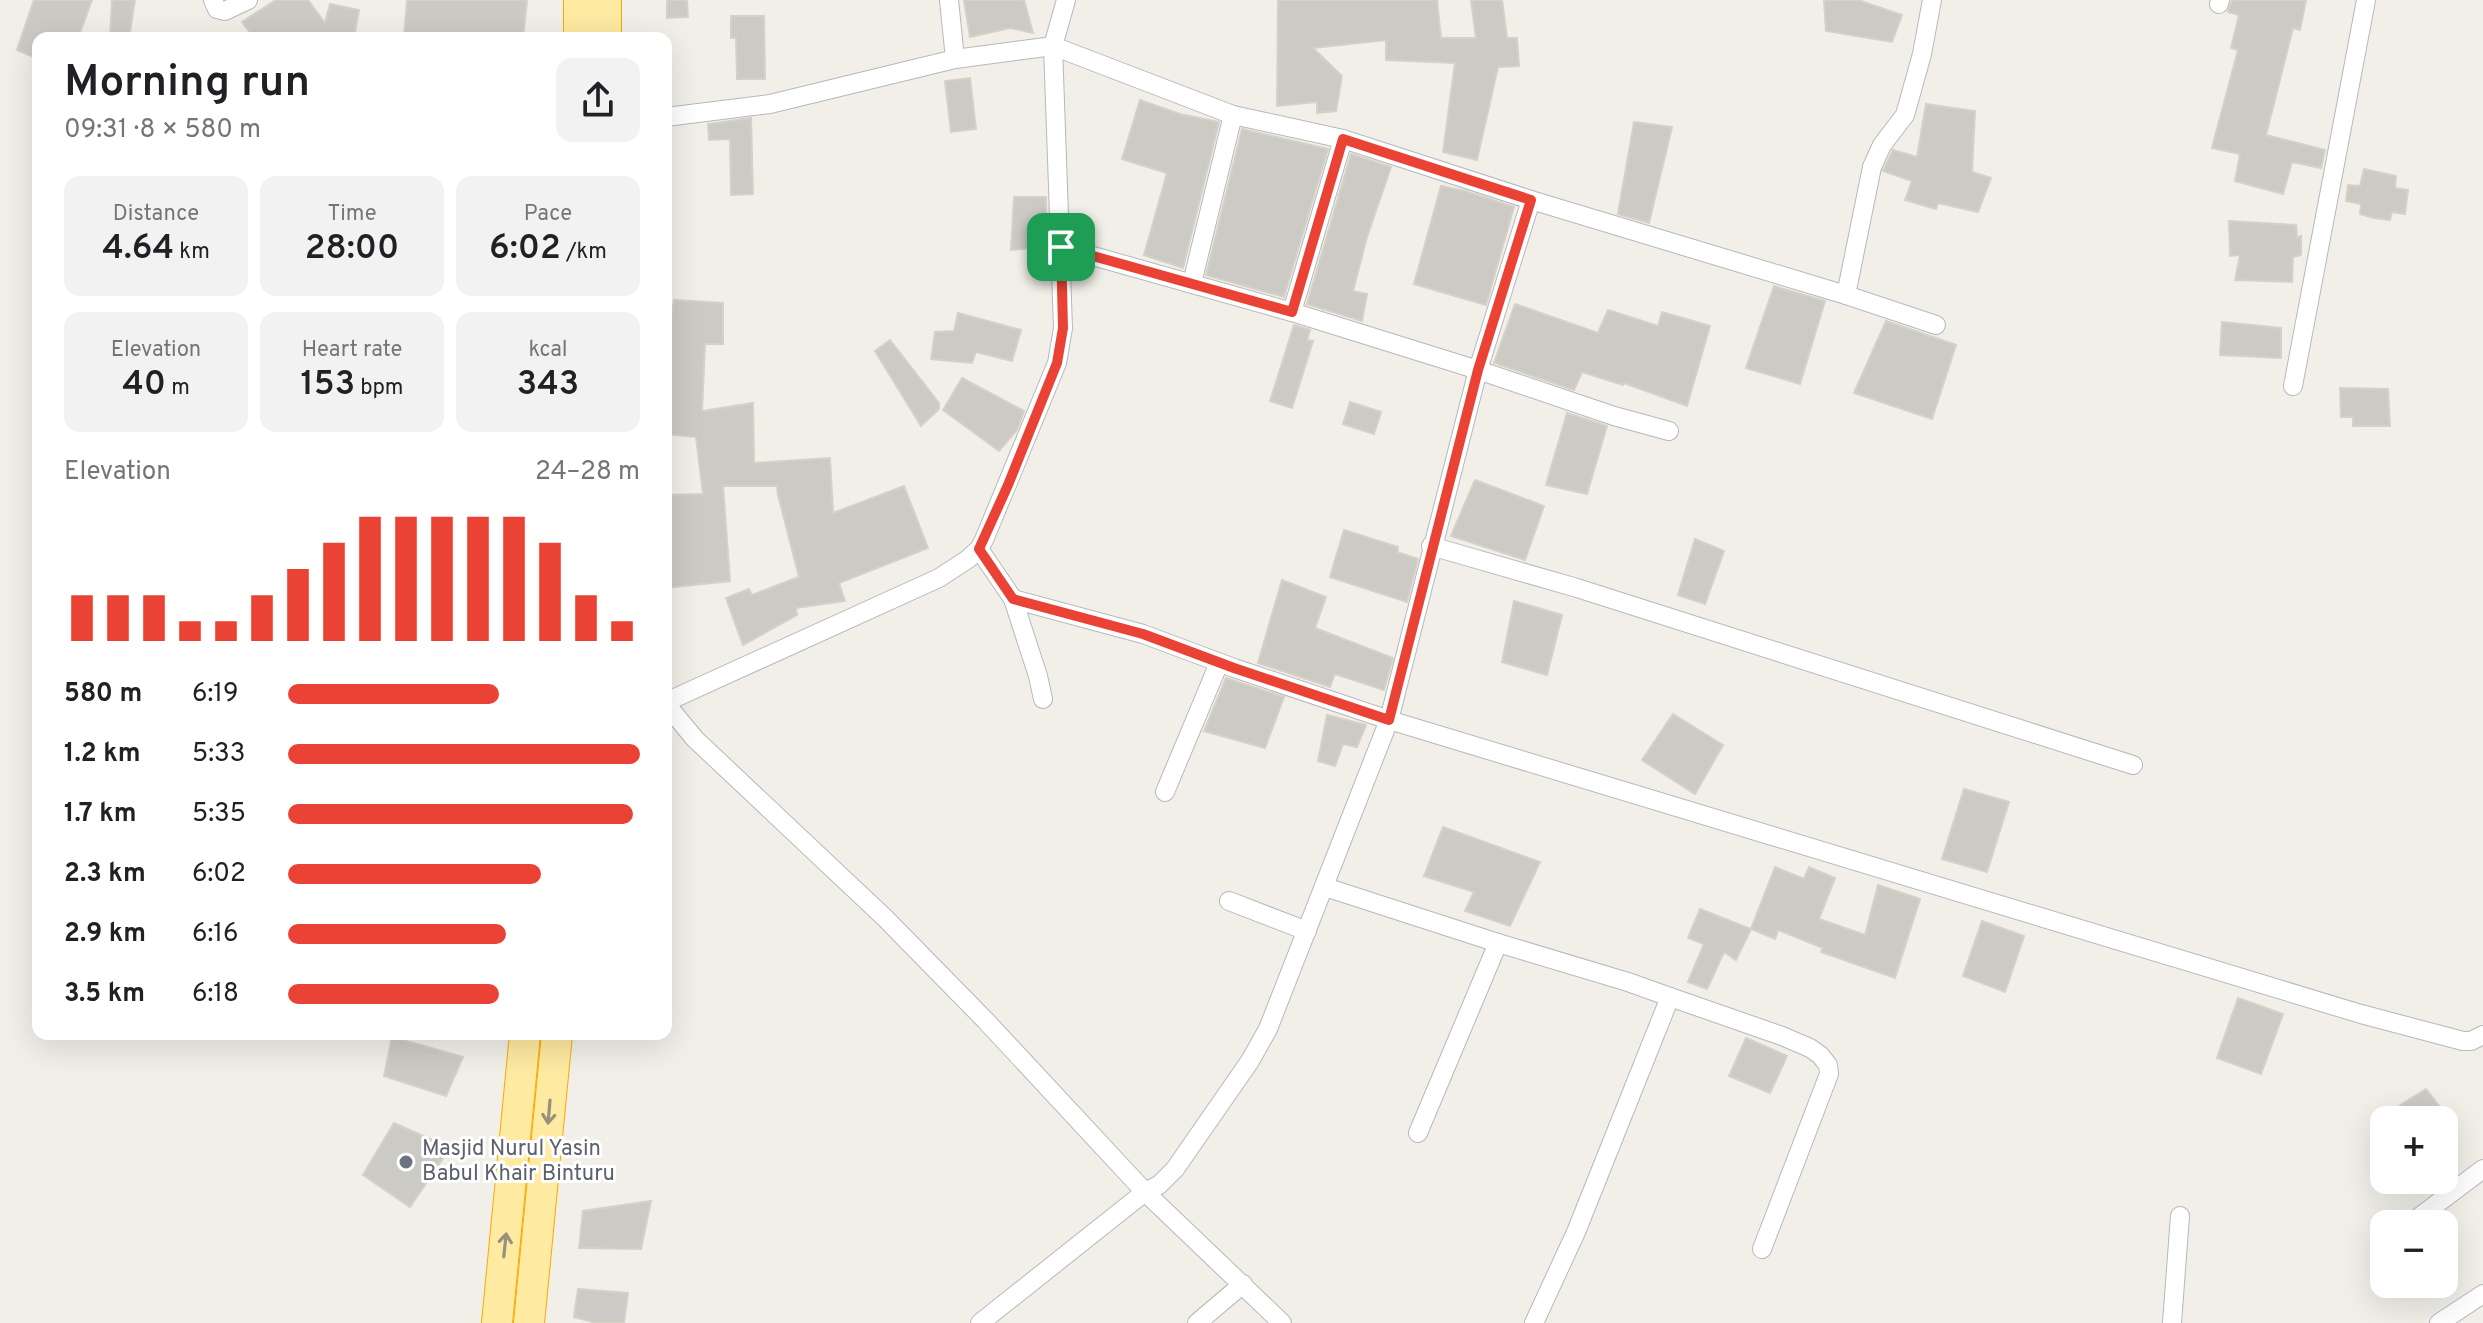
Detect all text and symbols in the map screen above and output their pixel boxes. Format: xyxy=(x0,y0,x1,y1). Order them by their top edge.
text: Morning run xyxy=(64,56,310,112)
button: share xyxy=(556,58,640,142)
text: 09:31 · 8 × 580 m xyxy=(64,114,261,147)
text: Distance xyxy=(113,201,199,228)
text: Time xyxy=(327,201,377,228)
text: Pace xyxy=(524,201,572,228)
pin xyxy=(1027,213,1095,281)
icon: arrive xyxy=(1039,225,1083,269)
text: 4.64 xyxy=(102,228,174,271)
text: 28:00 xyxy=(305,228,399,271)
text: 6:02 xyxy=(489,228,561,271)
text: km xyxy=(174,239,210,266)
text: /km xyxy=(561,239,607,266)
text: Elevation xyxy=(111,337,201,364)
text: Heart rate xyxy=(302,337,402,364)
text: kcal xyxy=(528,337,568,364)
text: 40 xyxy=(122,364,166,407)
text: 153 xyxy=(301,364,355,407)
text: 343 xyxy=(517,364,579,407)
text: m xyxy=(166,375,190,402)
text: bpm xyxy=(355,375,403,402)
text: Elevation xyxy=(64,456,171,489)
text: 24–28 m xyxy=(535,456,640,489)
text: 580 m xyxy=(64,678,142,711)
text: 6:19 xyxy=(192,678,239,711)
text: 1.2 km xyxy=(64,738,141,771)
text: 5:33 xyxy=(192,738,245,771)
text: 1.7 km xyxy=(64,798,137,831)
text: 5:35 xyxy=(192,798,246,831)
text: 2.3 km xyxy=(64,858,146,891)
text: 6:02 xyxy=(192,858,246,891)
text: 2.9 km xyxy=(64,918,146,951)
text: 6:16 xyxy=(192,918,239,951)
text: 3.5 km xyxy=(64,978,145,1011)
text: 6:18 xyxy=(192,978,239,1011)
one-way arrow xyxy=(542,1098,557,1125)
map controls xyxy=(2370,1106,2458,1298)
button: + xyxy=(2370,1106,2458,1194)
place label: Masjid Nurul Yasin Babul Khair Binturu xyxy=(422,1136,615,1188)
marker: Masjid Nurul Yasin Babul Khair Binturu xyxy=(397,1153,415,1171)
button: − xyxy=(2370,1210,2458,1298)
one-way arrow xyxy=(497,1232,512,1259)

